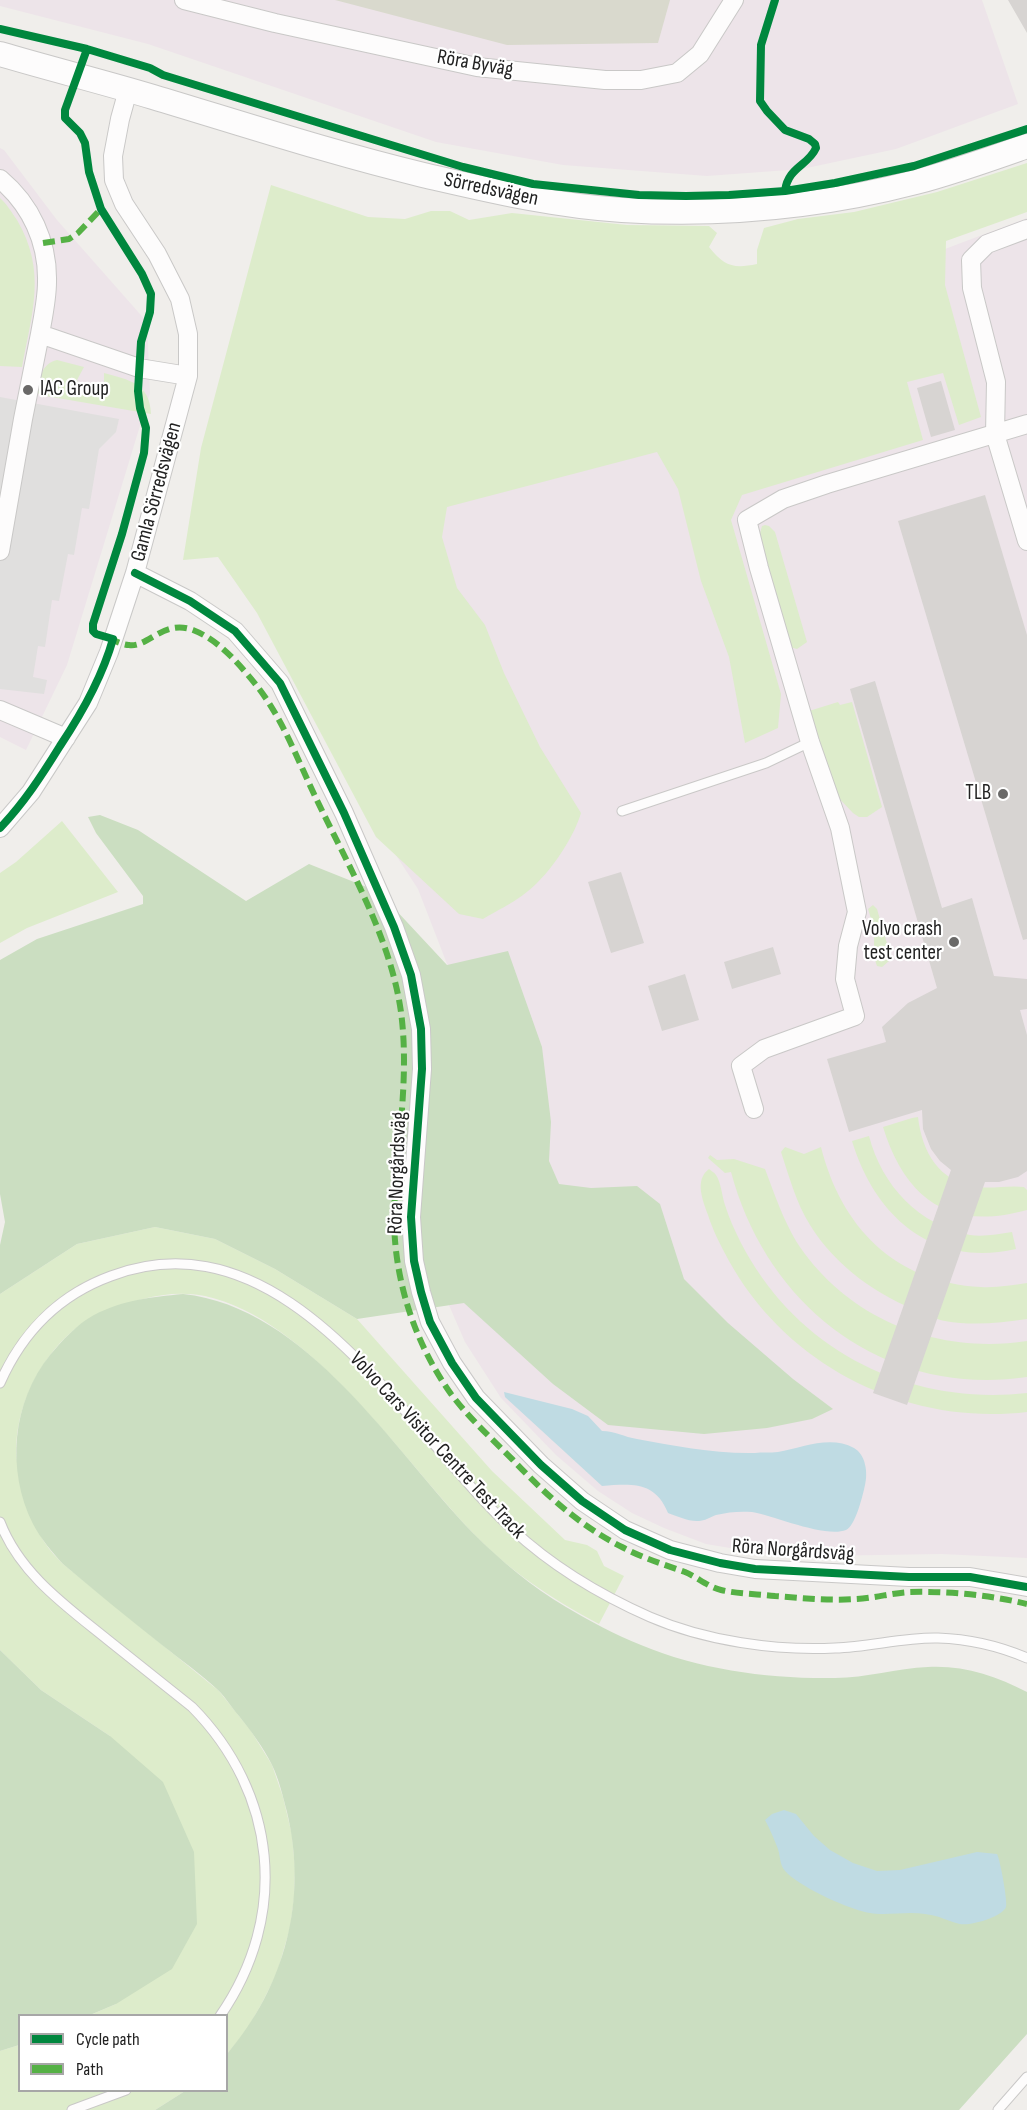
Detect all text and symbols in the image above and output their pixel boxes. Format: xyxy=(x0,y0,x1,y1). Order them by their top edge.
street label: Röra Byväg xyxy=(435,45,515,83)
street label: Sörredsvägen xyxy=(442,168,540,212)
place label: IAC Group xyxy=(40,377,109,403)
marker: IAC Group xyxy=(21,383,35,397)
street label: Gamla Sörredsvägen xyxy=(126,420,188,564)
place label: TLB xyxy=(965,781,991,807)
marker: TLB xyxy=(996,787,1010,801)
place label: Volvo crash test center xyxy=(862,917,942,967)
marker: Volvo crash test center xyxy=(947,935,961,949)
street label: Röra Norgårdsväg xyxy=(383,1111,413,1235)
street label: Volvo Cars Visitor Centre Test Track xyxy=(344,1347,530,1545)
street label: Röra Norgårdsväg xyxy=(731,1534,855,1568)
legend xyxy=(18,2014,228,2092)
text: Cycle path xyxy=(76,2029,140,2050)
text: Path xyxy=(76,2059,104,2080)

